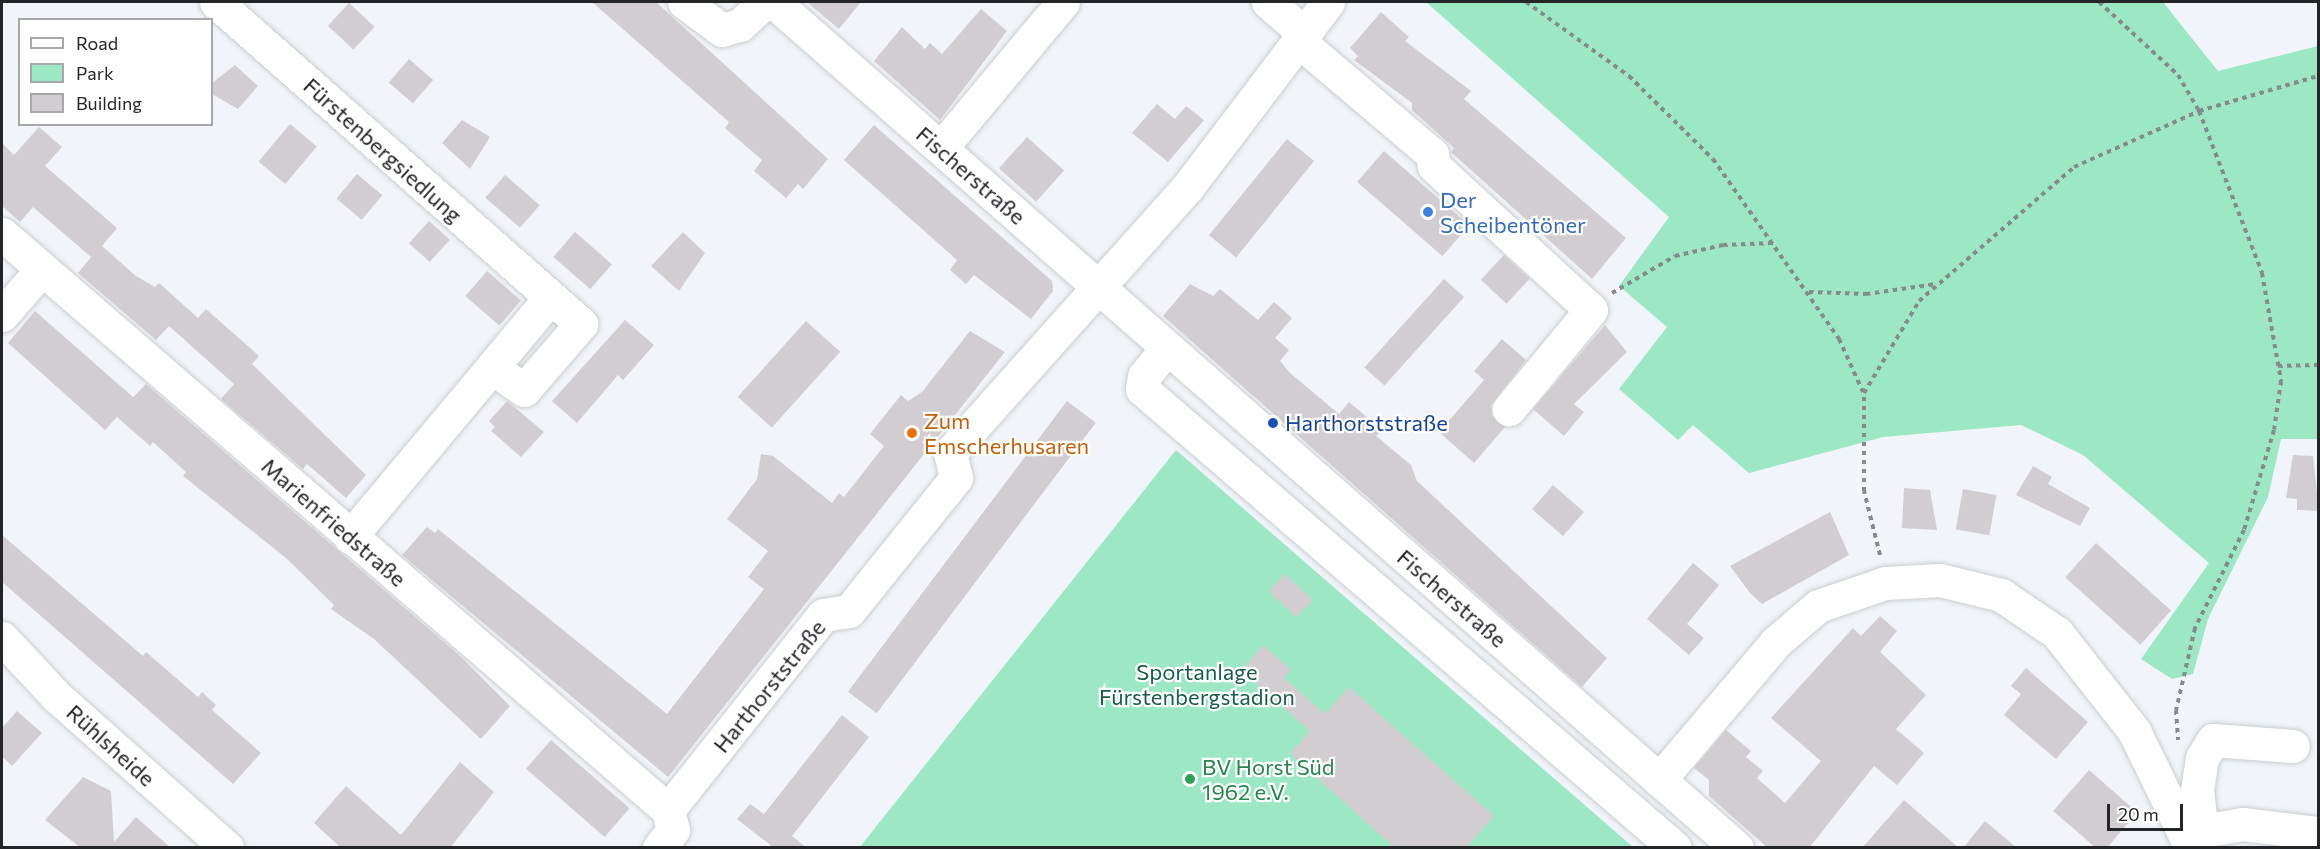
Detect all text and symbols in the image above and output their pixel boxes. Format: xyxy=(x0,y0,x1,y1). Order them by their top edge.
legend xyxy=(18,18,213,126)
text: Road xyxy=(76,32,118,54)
text: Park xyxy=(76,62,114,84)
street label: Fürstenbergsiedlung xyxy=(298,72,468,228)
text: Building xyxy=(76,92,142,114)
street label: Fischerstraße xyxy=(911,121,1031,229)
place label: Der Scheibentöner xyxy=(1440,186,1586,237)
marker: Der Scheibentöner xyxy=(1421,205,1435,219)
place label: Zum Emscherhusaren xyxy=(924,407,1089,458)
place label: Harthorststraße xyxy=(1285,410,1448,436)
marker: Harthorststraße xyxy=(1266,416,1280,430)
marker: Zum Emscherhusaren xyxy=(905,426,919,440)
street label: Marienfriedstraße xyxy=(256,452,412,592)
street label: Fischerstraße xyxy=(1392,544,1512,652)
street label: Harthorststraße xyxy=(707,614,831,758)
park label: Sportanlage Fürstenbergstadion xyxy=(1099,658,1295,710)
street label: Rühlsheide xyxy=(62,699,160,791)
place label: BV Horst Süd 1962 e.V. xyxy=(1202,753,1335,804)
marker: BV Horst Süd 1962 e.V. xyxy=(1183,772,1197,786)
scale bar xyxy=(2110,792,2186,830)
text: 20 m xyxy=(2118,803,2159,825)

